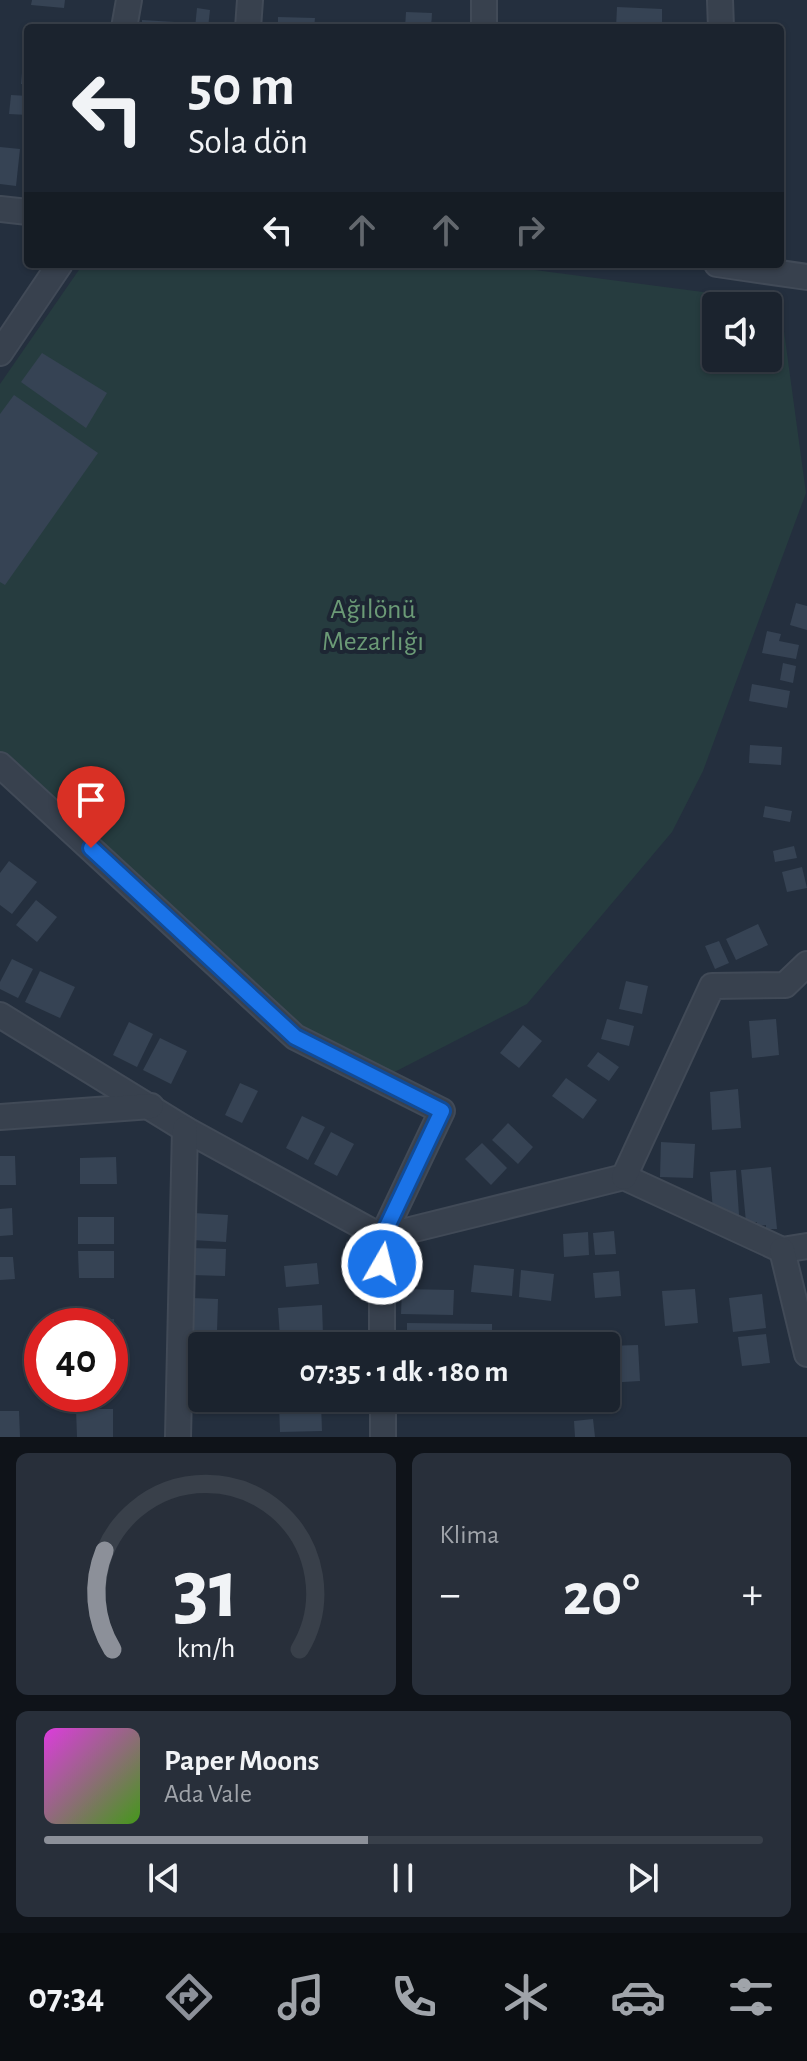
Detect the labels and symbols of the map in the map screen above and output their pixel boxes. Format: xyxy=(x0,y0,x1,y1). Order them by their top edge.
park label: Ağılönü Mezarlığı xyxy=(322,596,424,656)
pin xyxy=(57,766,125,848)
position arrow xyxy=(340,1222,424,1306)
speed limit sign: 40 xyxy=(24,1308,128,1412)

